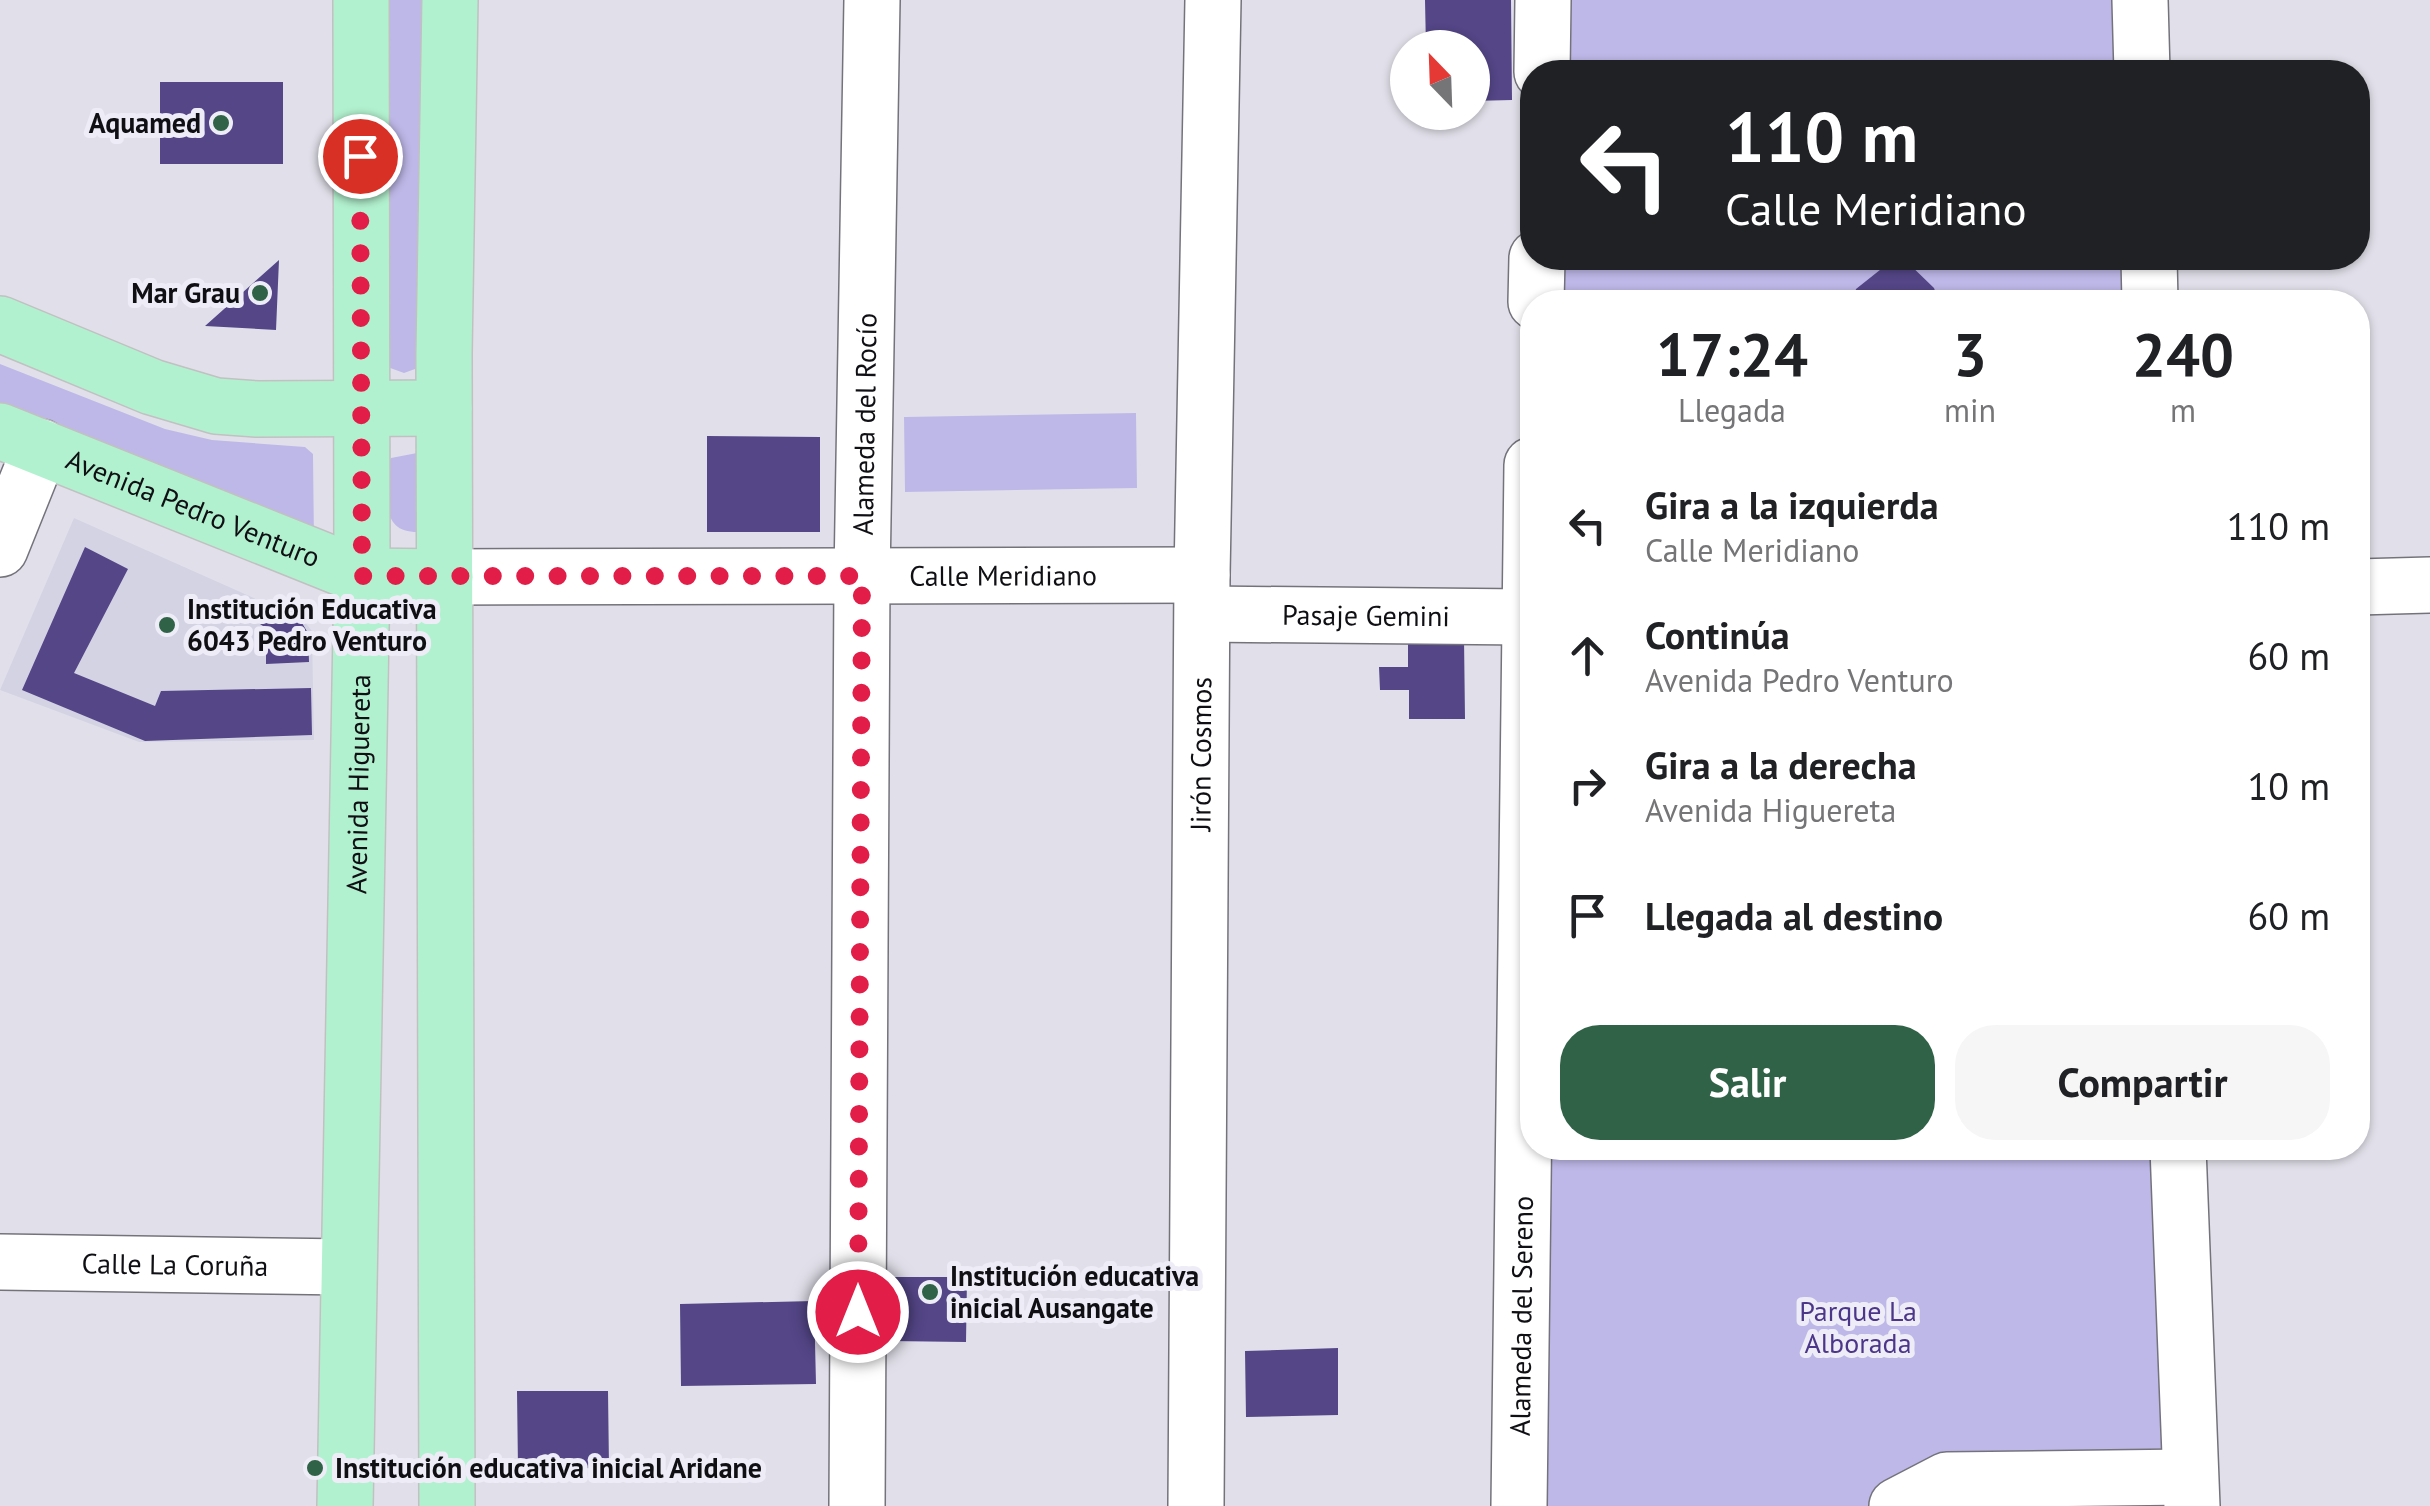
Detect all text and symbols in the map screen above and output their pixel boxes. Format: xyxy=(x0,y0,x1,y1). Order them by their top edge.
north arrow xyxy=(1390,30,1490,130)
map controls xyxy=(1390,30,1490,130)
text: 110 m xyxy=(1725,91,1918,181)
icon: left xyxy=(1560,100,1690,230)
place label: Aquamed xyxy=(89,104,201,141)
marker: Aquamed xyxy=(210,112,232,134)
pin xyxy=(318,114,403,199)
icon: arrive xyxy=(333,129,388,184)
text: Calle Meridiano xyxy=(1725,179,2027,237)
place label: Mar Grau xyxy=(131,274,240,311)
marker: Mar Grau xyxy=(249,282,271,304)
street label: Alameda del Rocío xyxy=(844,313,885,536)
text: 17:24 xyxy=(1656,315,1808,393)
text: 3 xyxy=(1953,315,1987,393)
text: 240 xyxy=(2132,315,2234,393)
text: Llegada xyxy=(1678,389,1786,431)
text: min xyxy=(1944,389,1996,431)
text: m xyxy=(2170,389,2196,431)
street label: Avenida Pedro Venturo xyxy=(61,440,326,575)
text: Gira a la izquierda xyxy=(1645,480,1939,529)
icon: left xyxy=(1560,498,1615,553)
text: 110 m xyxy=(2227,501,2330,550)
text: Calle Meridiano xyxy=(1645,529,1859,571)
street label: Calle Meridiano xyxy=(909,556,1097,594)
place label: Institución Educativa 6043 Pedro Venturo xyxy=(187,590,437,659)
street label: Pasaje Gemini xyxy=(1282,596,1450,634)
text: Continúa xyxy=(1645,610,1789,659)
marker: Institución Educativa 6043 Pedro Venturo xyxy=(156,614,178,636)
icon: ahead xyxy=(1560,628,1615,683)
text: 60 m xyxy=(2248,631,2330,680)
text: Avenida Pedro Venturo xyxy=(1645,659,1954,701)
street label: Avenida Higuereta xyxy=(337,674,378,894)
street label: Jirón Cosmos xyxy=(1181,677,1219,832)
text: Gira a la derecha xyxy=(1645,740,1917,789)
icon: right xyxy=(1560,758,1615,813)
text: 10 m xyxy=(2248,761,2330,810)
text: Avenida Higuereta xyxy=(1645,789,1896,831)
icon: arrive xyxy=(1560,888,1615,943)
text: Llegada al destino xyxy=(1645,891,1943,940)
text: 60 m xyxy=(2248,891,2330,940)
button: Salir xyxy=(1560,1025,1935,1140)
button: Compartir xyxy=(1955,1025,2330,1140)
street label: Alameda del Sereno xyxy=(1501,1196,1541,1436)
street label: Calle La Coruña xyxy=(81,1244,269,1284)
place label: Institución educativa inicial Ausangate xyxy=(950,1257,1199,1326)
position arrow xyxy=(806,1260,910,1364)
marker: Institución educativa inicial Ausangate xyxy=(919,1281,941,1303)
park label: Parque La Alborada xyxy=(1799,1292,1917,1361)
place label: Institución educativa inicial Aridane xyxy=(335,1449,762,1486)
marker: Institución educativa inicial Aridane xyxy=(304,1457,326,1479)

